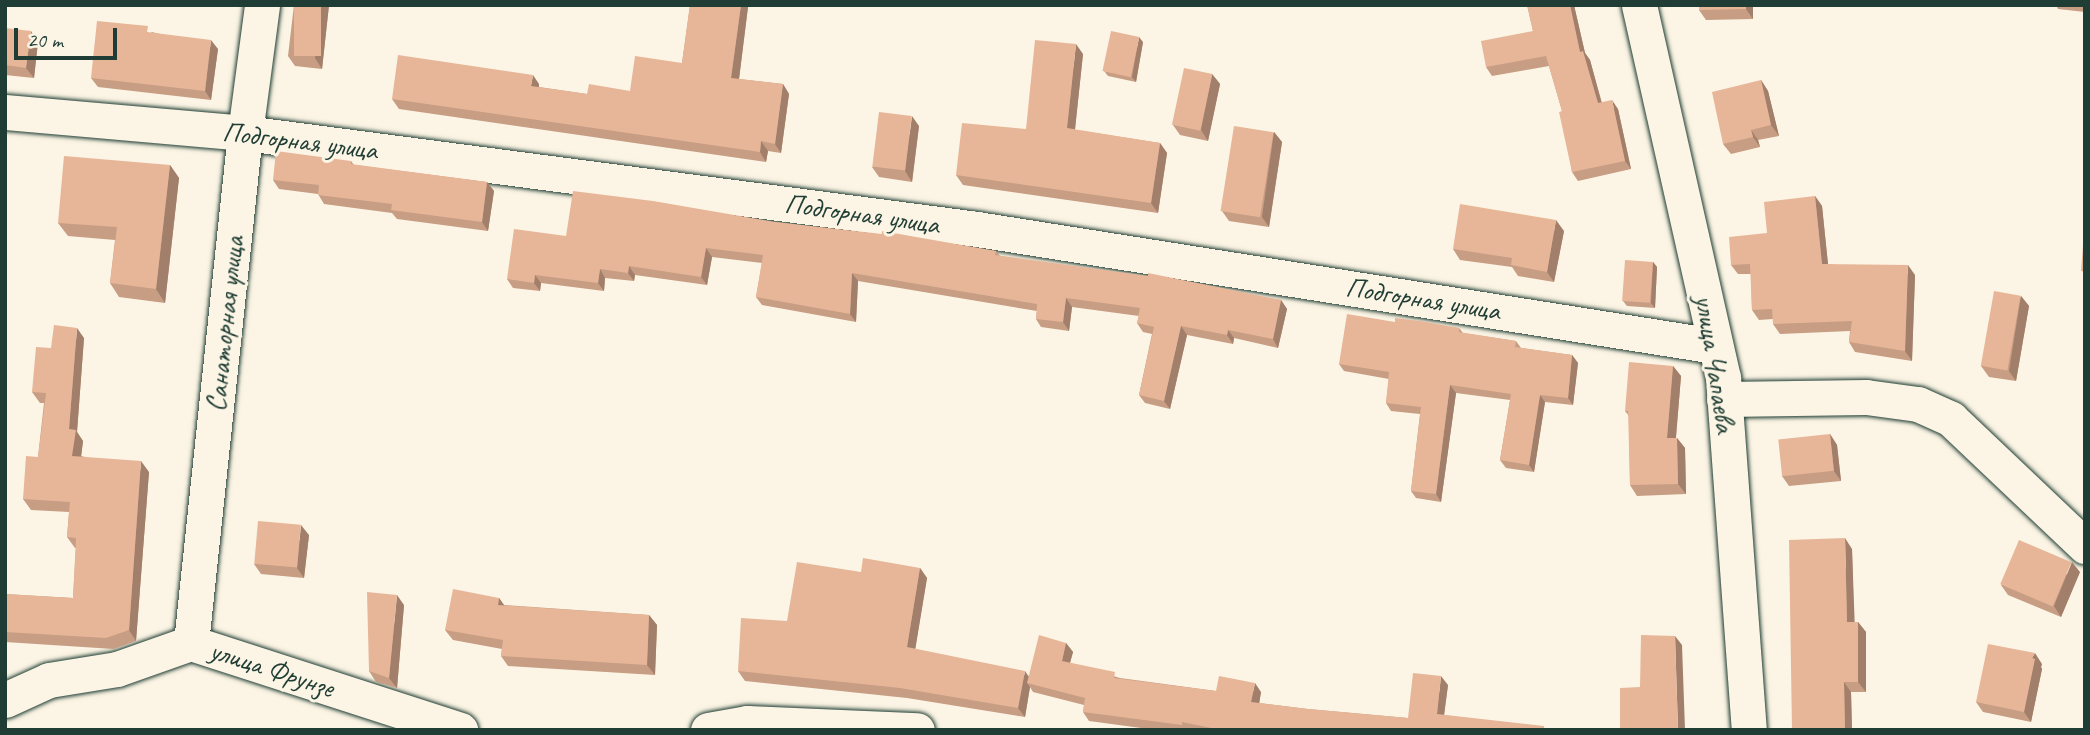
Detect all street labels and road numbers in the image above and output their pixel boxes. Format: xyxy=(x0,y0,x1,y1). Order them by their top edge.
street label: Подгорная улица xyxy=(219,115,381,167)
street label: Подгорная улица xyxy=(781,186,943,242)
street label: Санаторная улица xyxy=(199,233,251,415)
street label: Подгорная улица xyxy=(1342,270,1504,328)
street label: улица Чапаева xyxy=(1688,293,1742,435)
street label: улица Фрунзе xyxy=(207,634,337,704)

